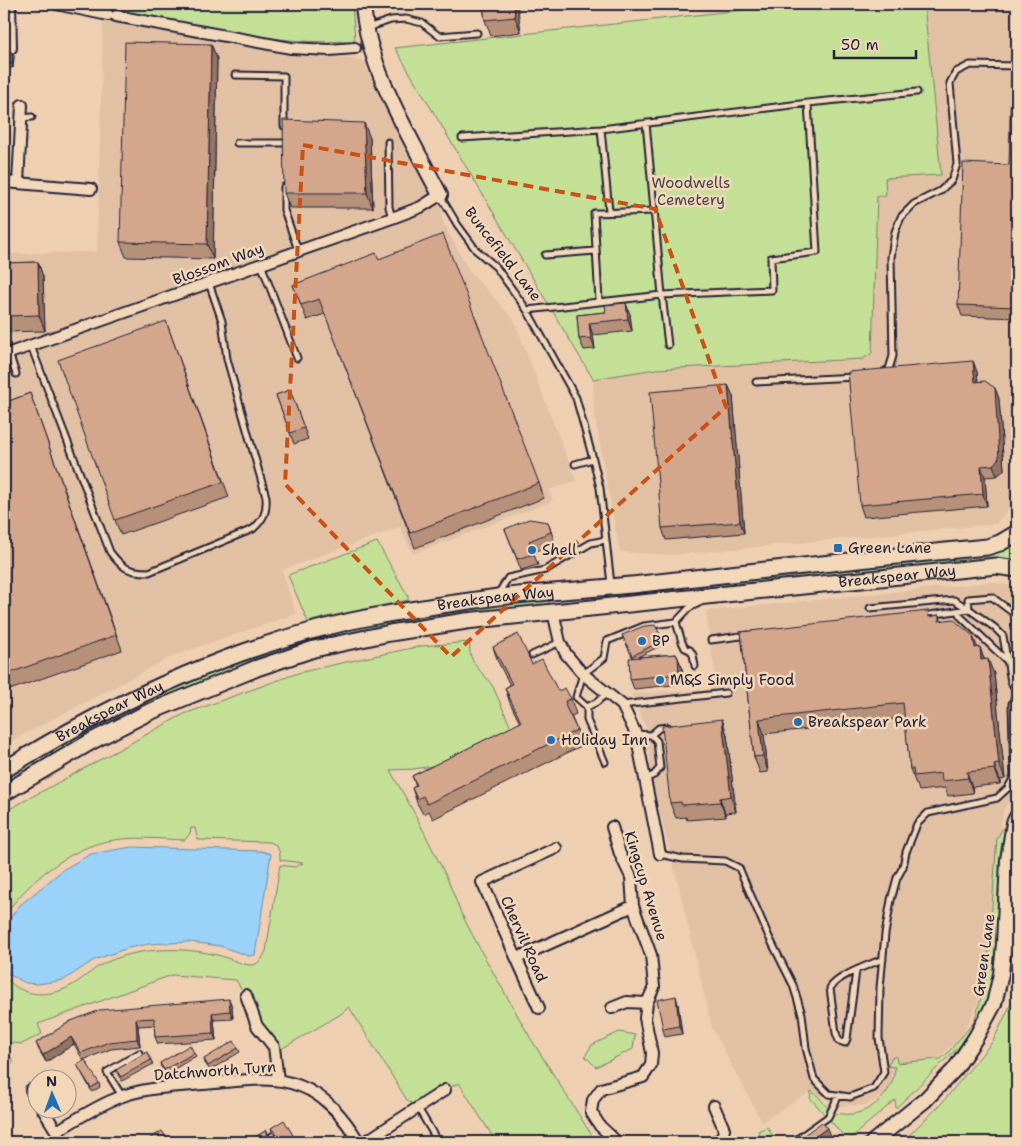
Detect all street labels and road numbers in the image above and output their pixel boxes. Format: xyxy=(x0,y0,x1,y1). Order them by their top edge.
street label: Buncefield Lane xyxy=(460,203,546,305)
street label: Blossom Way xyxy=(170,238,266,290)
street label: Breakspear Way xyxy=(837,560,957,592)
street label: Breakspear Way xyxy=(436,582,555,615)
street label: Breakspear Way xyxy=(52,676,167,747)
street label: Kingcup Avenue xyxy=(620,829,672,943)
street label: Chervil Road xyxy=(496,893,552,986)
street label: Green Lane xyxy=(968,912,1000,998)
street label: Datchworth Turn xyxy=(153,1057,277,1085)

